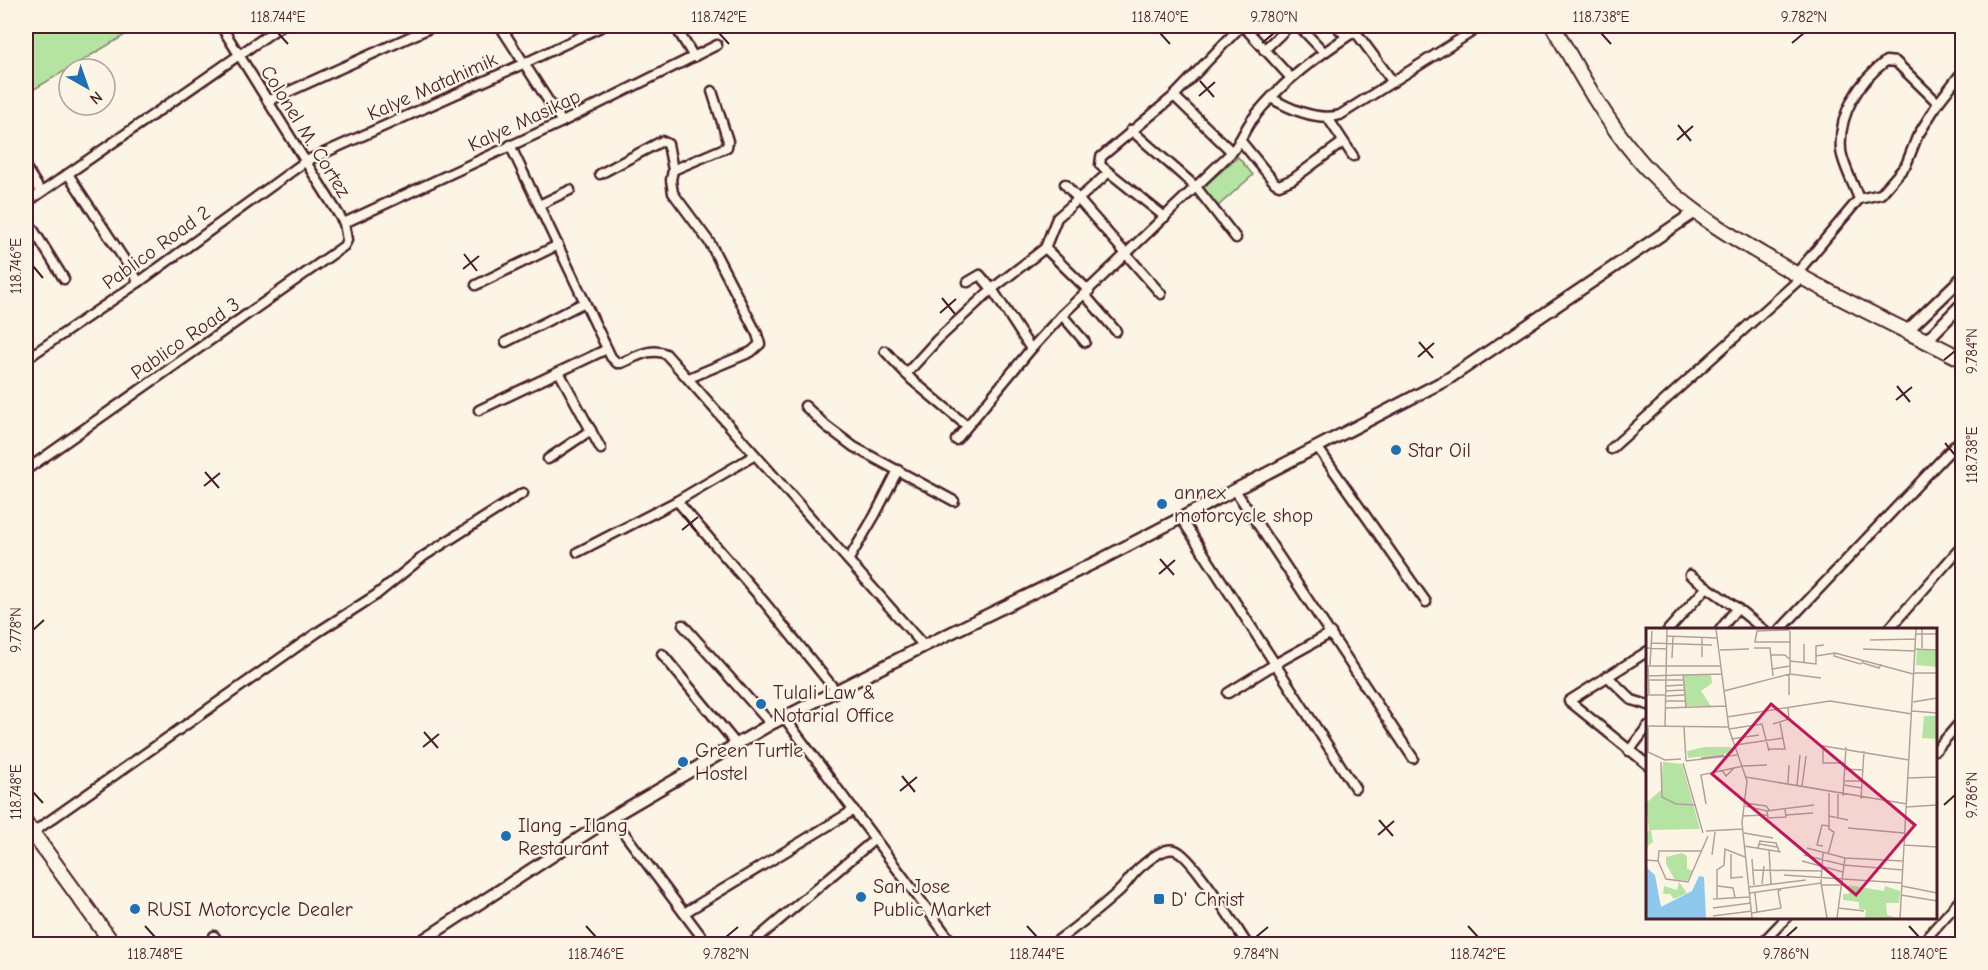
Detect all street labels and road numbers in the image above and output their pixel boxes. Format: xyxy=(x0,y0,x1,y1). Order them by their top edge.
street label: Kalye Matahimik xyxy=(364,47,501,125)
street label: Colonel M. Cortez xyxy=(256,61,356,202)
street label: Kalye Masikap xyxy=(464,84,584,157)
street label: Pablico Road 2 xyxy=(98,201,215,294)
street label: Pablico Road 3 xyxy=(127,293,244,384)

